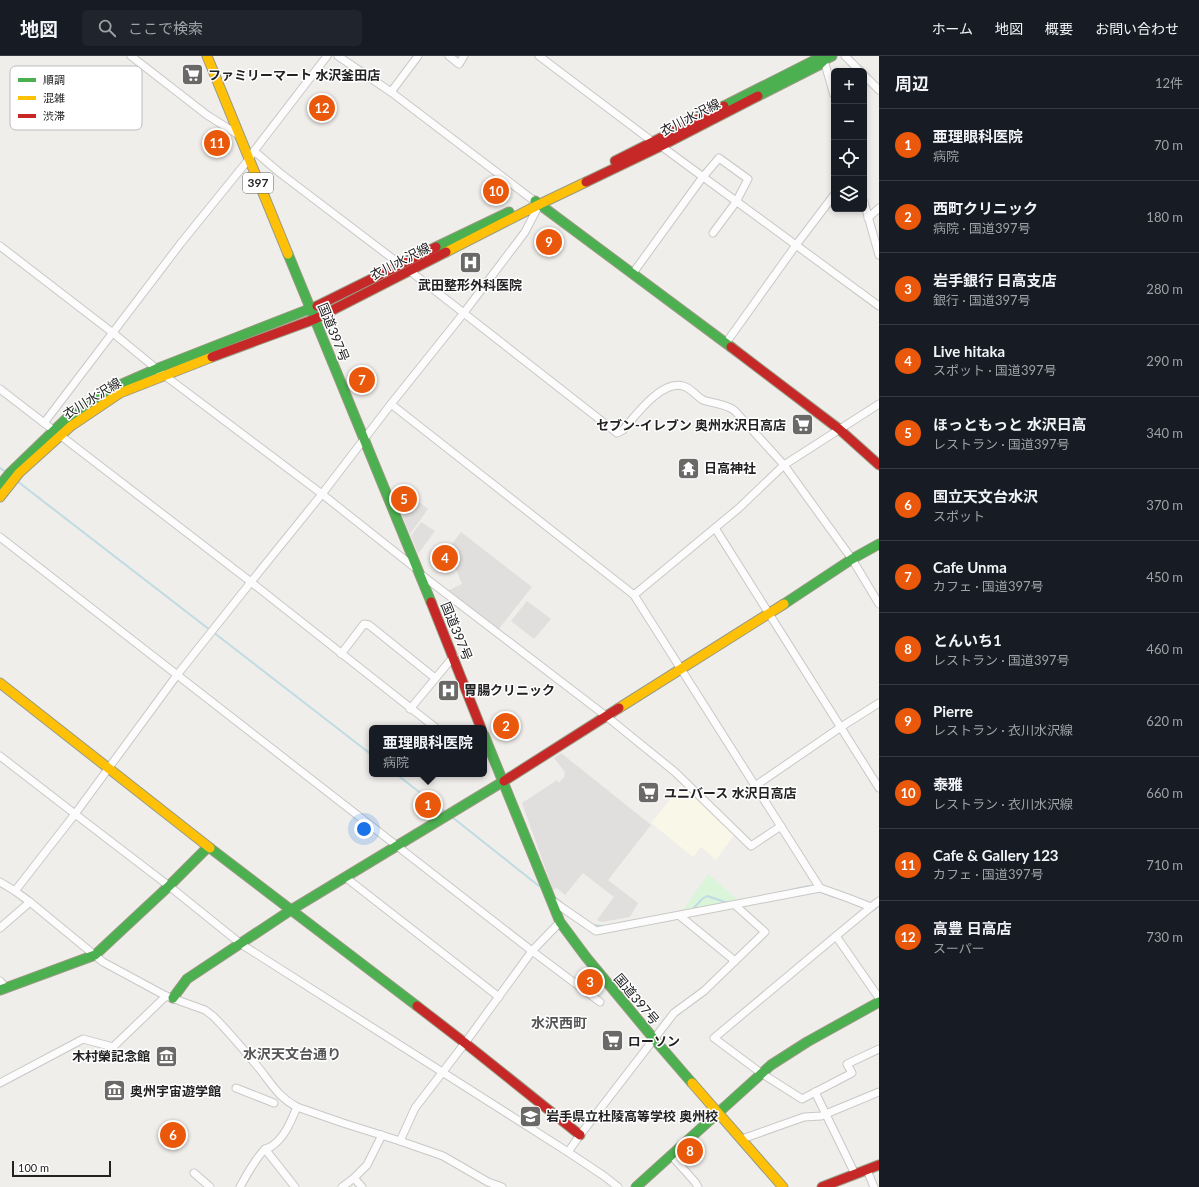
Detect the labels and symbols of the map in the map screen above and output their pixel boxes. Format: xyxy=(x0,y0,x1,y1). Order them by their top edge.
supermarket icon: ファミリーマート 水沢釜田店 xyxy=(179,62,205,88)
legend xyxy=(10,66,142,130)
place label: ファミリーマート 水沢釜田店 xyxy=(208,67,380,83)
text: 順調 xyxy=(43,73,65,86)
text: 混雑 xyxy=(43,91,65,104)
pin: 12 xyxy=(309,93,335,123)
street label: 衣川水沢線 xyxy=(657,95,723,139)
text: 渋滞 xyxy=(43,109,65,122)
pin: 11 xyxy=(204,128,230,158)
road number: 397 xyxy=(243,173,273,193)
pin: 10 xyxy=(483,176,509,206)
pin: 9 xyxy=(536,227,562,257)
street label: 衣川水沢線 xyxy=(367,239,433,283)
hospital icon: 武田整形外科医院 xyxy=(457,250,483,276)
place label: 武田整形外科医院 xyxy=(418,277,522,293)
street label: 国道397号 xyxy=(315,300,353,364)
pin: 7 xyxy=(349,365,375,395)
street label: 衣川水沢線 xyxy=(60,374,124,422)
supermarket icon: セブン-イレブン 奥州水沢日高店 xyxy=(789,412,815,438)
place label: セブン-イレブン 奥州水沢日高店 xyxy=(596,417,786,433)
temple icon: 日高神社 xyxy=(676,455,702,481)
place label: 日高神社 xyxy=(704,460,756,476)
pin: 5 xyxy=(391,484,417,514)
pin: 4 xyxy=(432,543,458,573)
street label: 国道397号 xyxy=(438,599,476,663)
hospital icon: 胃腸クリニック xyxy=(436,677,462,703)
place label: 胃腸クリニック xyxy=(464,682,555,698)
pin: 2 xyxy=(493,711,519,741)
supermarket icon: ユニバース 水沢日高店 xyxy=(635,780,661,806)
place label: ユニバース 水沢日高店 xyxy=(664,785,797,801)
pin: 1 xyxy=(415,790,441,820)
your location xyxy=(354,819,374,839)
pin: 3 xyxy=(577,967,603,997)
street label: 国道397号 xyxy=(611,970,663,1028)
district label: 水沢西町 xyxy=(531,1014,587,1031)
supermarket icon: ローソン xyxy=(600,1028,626,1054)
place label: ローソン xyxy=(628,1033,680,1049)
museum icon: 木村榮記念館 xyxy=(153,1043,179,1069)
district label: 水沢天文台通り xyxy=(243,1045,341,1062)
place label: 木村榮記念館 xyxy=(72,1048,150,1064)
museum icon: 奥州宇宙遊学館 xyxy=(102,1078,128,1104)
place label: 奥州宇宙遊学館 xyxy=(130,1083,221,1099)
school or university icon: 岩手県立杜陵高等学校 奥州校 xyxy=(517,1103,543,1129)
place label: 岩手県立杜陵高等学校 奥州校 xyxy=(546,1108,718,1124)
pin: 6 xyxy=(160,1120,186,1150)
pin: 8 xyxy=(677,1136,703,1166)
scale bar xyxy=(12,1159,111,1178)

